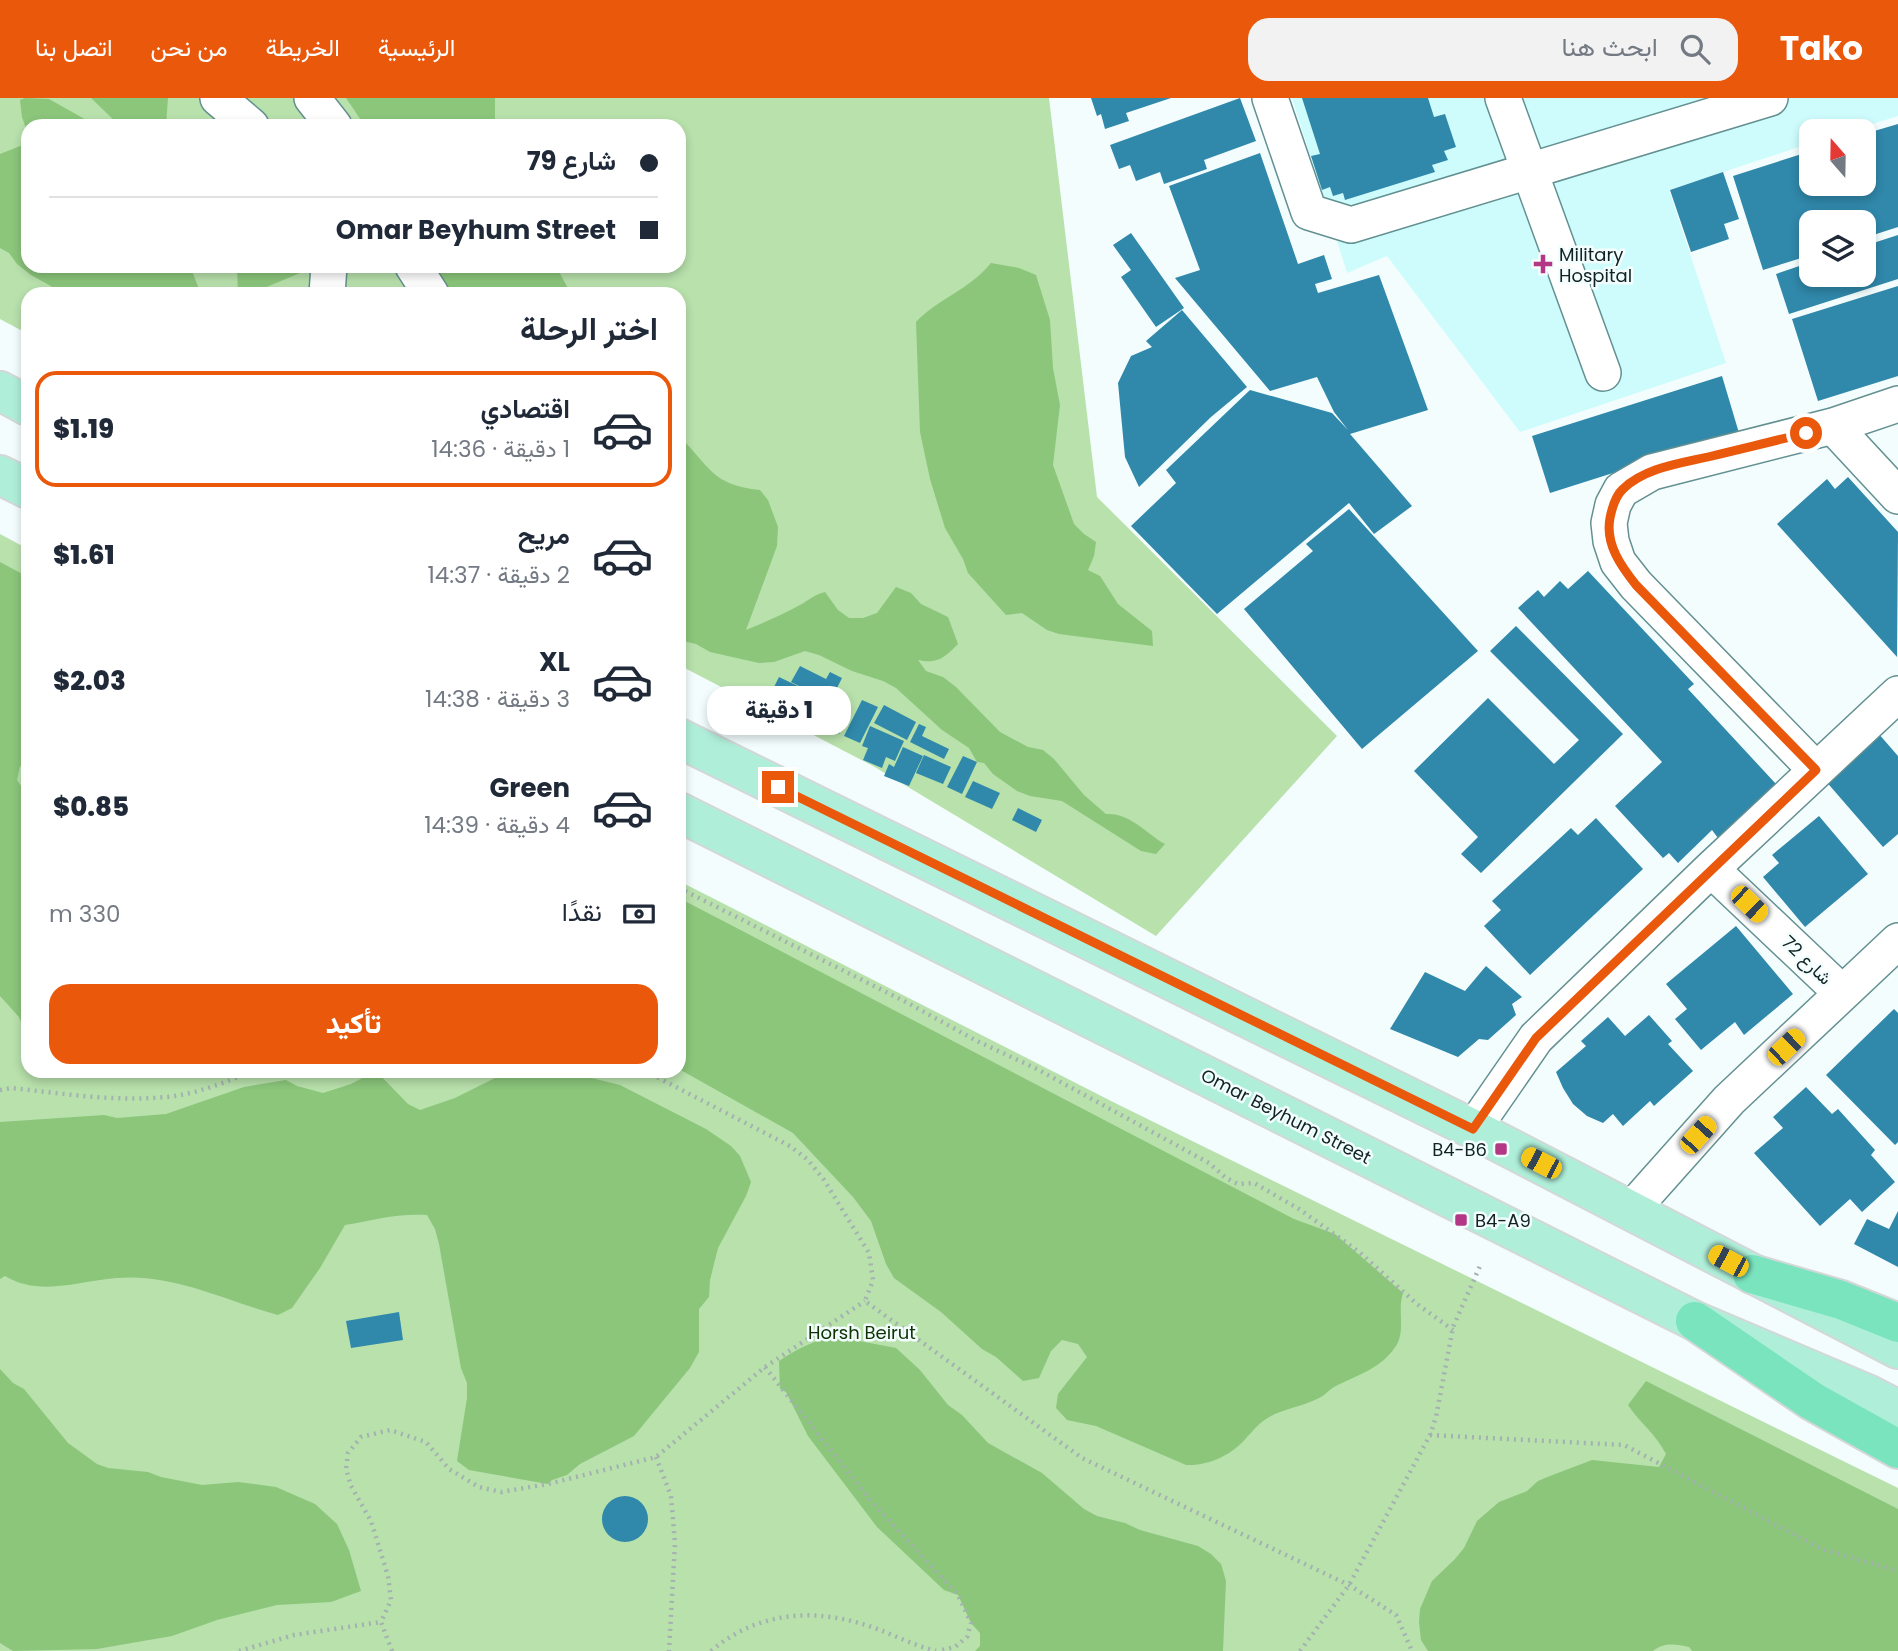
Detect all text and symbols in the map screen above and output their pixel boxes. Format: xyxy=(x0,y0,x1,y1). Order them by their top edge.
search box xyxy=(1248,18,1738,81)
text: Tako xyxy=(1780,25,1863,72)
text: ابحث هنا xyxy=(1562,29,1658,65)
icon: search xyxy=(1676,30,1714,68)
text: اتصل بنا xyxy=(35,31,113,64)
text: من نحن xyxy=(151,31,228,64)
text: الخريطة xyxy=(266,31,340,64)
text: الرئيسية xyxy=(378,31,455,64)
north arrow xyxy=(1799,119,1876,196)
map controls xyxy=(1799,119,1876,287)
text: شارع 79 xyxy=(527,143,616,179)
button: layers xyxy=(1799,210,1876,287)
text: Omar Beyhum Street xyxy=(336,212,616,248)
place label: Military Hospital xyxy=(1559,242,1632,288)
marker: Military Hospital xyxy=(1533,254,1553,274)
text: اختر الرحلة xyxy=(520,306,658,351)
text: اقتصادي xyxy=(481,391,570,427)
icon: car xyxy=(591,398,654,461)
text: $1.19 xyxy=(53,411,114,447)
route start xyxy=(1790,417,1822,449)
text: 1 دقيقة · 14:36 xyxy=(431,433,570,465)
text: مريح xyxy=(518,517,570,553)
icon: car xyxy=(591,524,654,587)
text: $1.61 xyxy=(53,537,115,573)
text: 2 دقيقة · 14:37 xyxy=(427,559,570,591)
text: XL xyxy=(539,644,570,680)
icon: car xyxy=(591,650,654,713)
text: $2.03 xyxy=(53,663,126,699)
text: 3 دقيقة · 14:38 xyxy=(425,683,570,715)
callout: 1 دقيقة xyxy=(706,686,850,734)
text: 1 دقيقة xyxy=(745,694,813,726)
text: Green xyxy=(490,770,570,806)
route end xyxy=(762,771,794,803)
icon: car xyxy=(591,776,654,839)
text: $0.85 xyxy=(53,789,129,825)
text: 4 دقيقة · 14:39 xyxy=(424,809,570,841)
car xyxy=(1727,882,1772,926)
text: نقدًا xyxy=(562,894,602,930)
icon: cash xyxy=(620,895,658,933)
text: 330 m xyxy=(49,898,120,930)
street label: شارع 72 xyxy=(1776,930,1838,990)
button: تأكيد xyxy=(49,984,658,1064)
car xyxy=(1764,1025,1809,1069)
street label: Omar Beyhum Street xyxy=(1197,1062,1375,1170)
car xyxy=(1677,1112,1720,1158)
place label: B4-B6 xyxy=(1432,1137,1487,1162)
marker: B4-B6 xyxy=(1493,1141,1509,1157)
car xyxy=(1518,1144,1565,1182)
place label: B4-A9 xyxy=(1475,1208,1531,1233)
marker: B4-A9 xyxy=(1453,1212,1469,1228)
car xyxy=(1705,1242,1752,1280)
park label: Horsh Beirut xyxy=(808,1320,916,1345)

